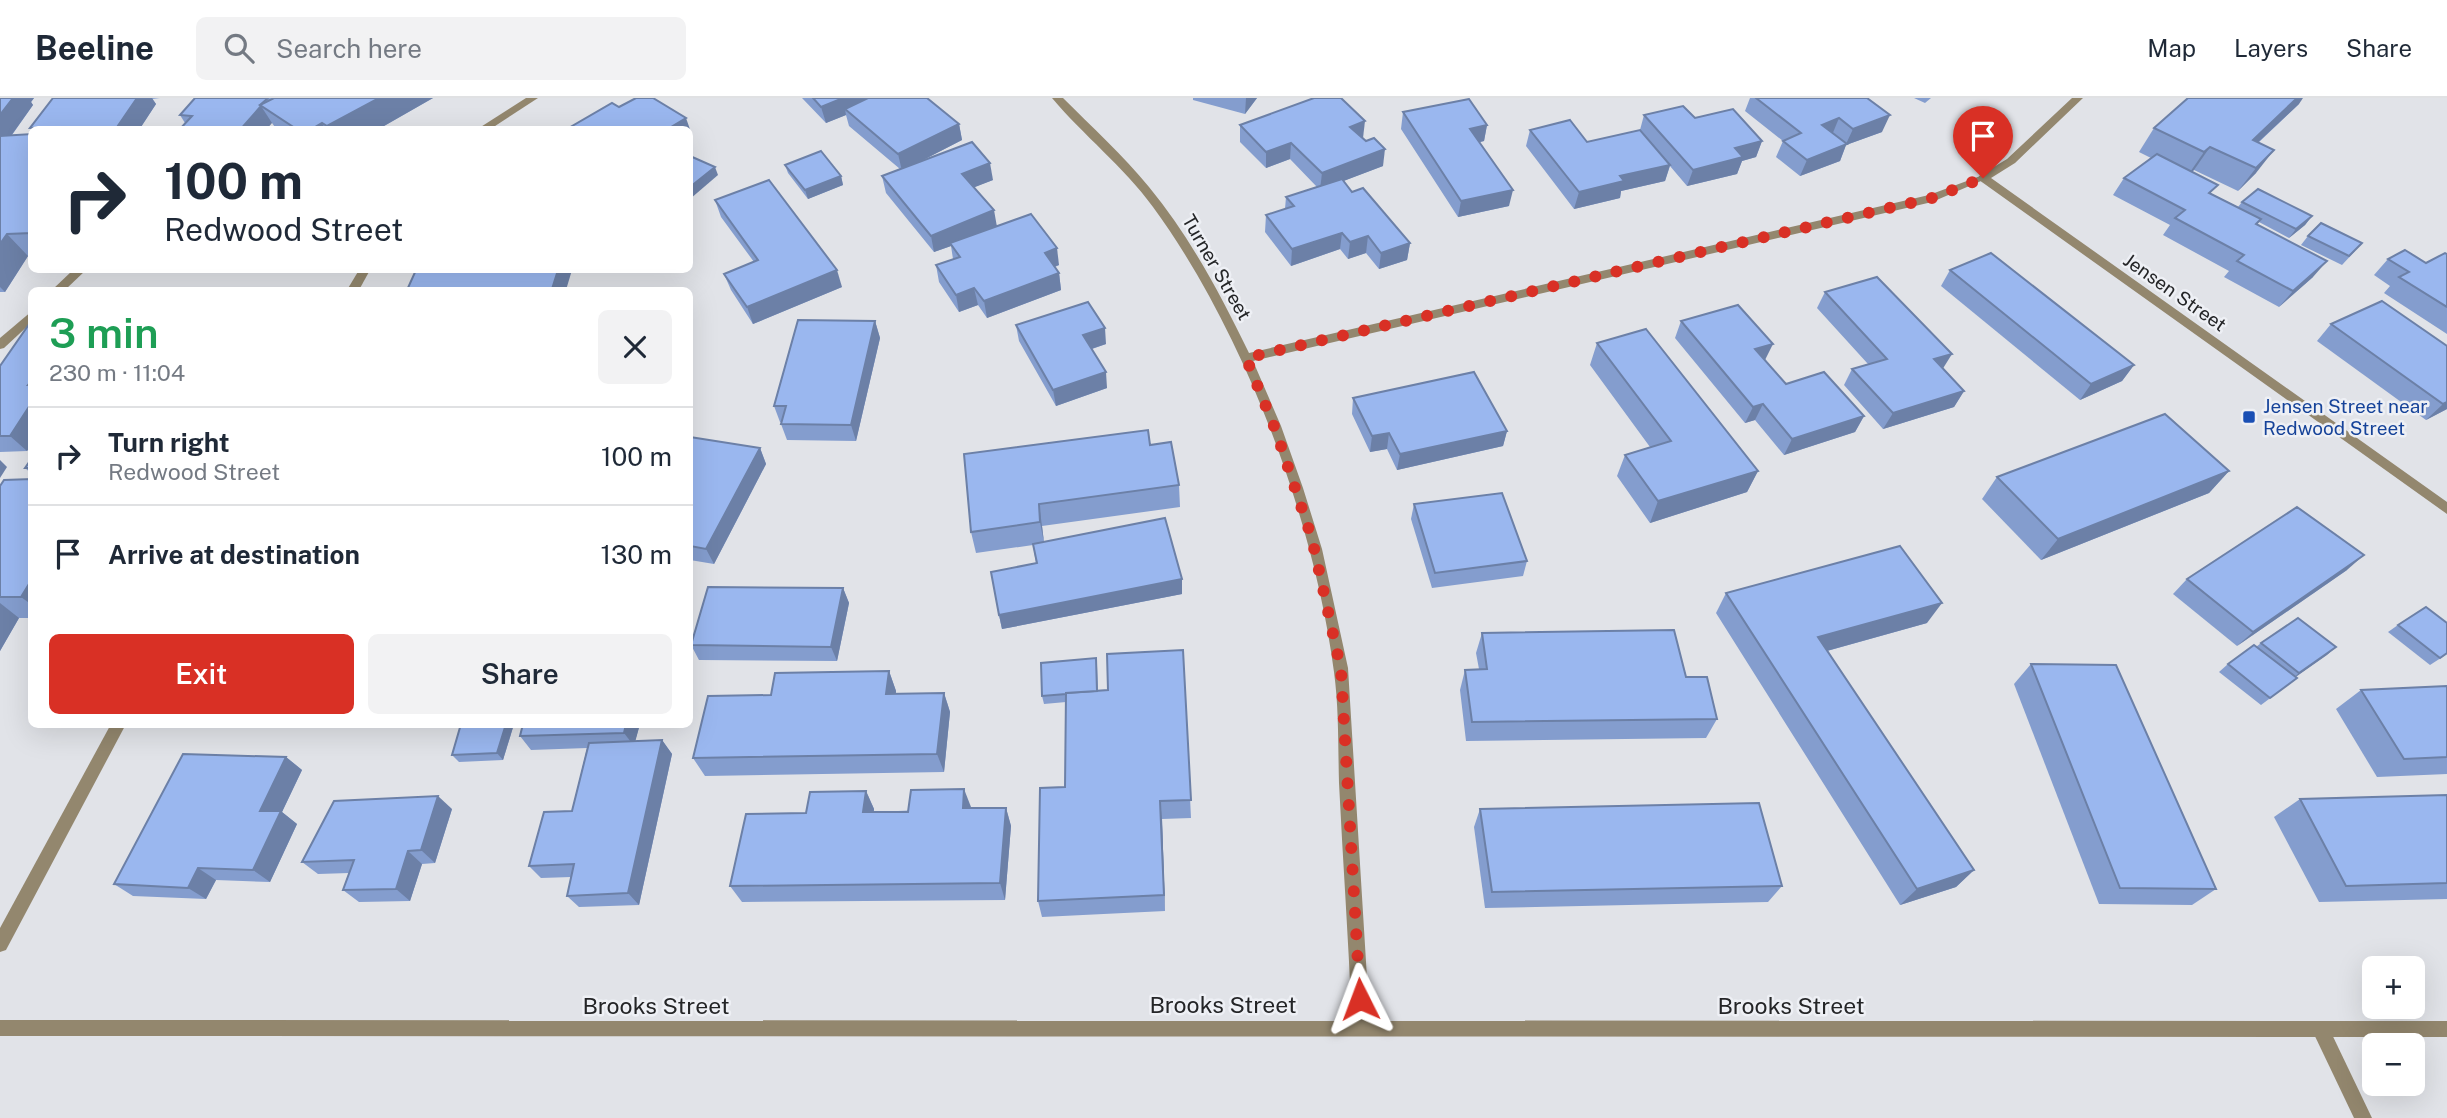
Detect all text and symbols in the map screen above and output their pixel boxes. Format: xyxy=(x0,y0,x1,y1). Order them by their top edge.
search box xyxy=(196,17,686,80)
text: Beeline xyxy=(35,29,154,67)
icon: search xyxy=(220,29,258,67)
text: Search here xyxy=(276,33,422,64)
text: Map xyxy=(2147,34,2196,62)
text: Layers xyxy=(2234,34,2308,62)
text: Share xyxy=(2346,34,2412,62)
pin xyxy=(1953,106,2013,178)
icon: arrive xyxy=(1964,117,2002,155)
text: 100 m xyxy=(164,152,303,210)
icon: right xyxy=(49,154,140,245)
street label: Turner Street xyxy=(1178,210,1256,324)
text: Redwood Street xyxy=(164,211,404,248)
street label: Jensen Street xyxy=(2119,248,2231,336)
text: 3 min xyxy=(49,308,159,357)
button: close xyxy=(598,310,672,384)
text: 230 m · 11:04 xyxy=(49,359,185,386)
place label: Jensen Street near Redwood Street xyxy=(2263,395,2428,439)
marker: Jensen Street near Redwood Street xyxy=(2241,409,2257,425)
text: Turn right xyxy=(108,427,230,458)
icon: right xyxy=(49,437,87,475)
text: 100 m xyxy=(601,441,672,472)
text: Redwood Street xyxy=(108,458,280,485)
icon: arrive xyxy=(49,535,87,573)
text: Arrive at destination xyxy=(108,539,360,570)
text: 130 m xyxy=(600,539,672,570)
button: Exit xyxy=(49,634,354,714)
button: Share xyxy=(368,634,672,714)
map controls xyxy=(2362,956,2425,1096)
button: + xyxy=(2362,956,2425,1019)
position arrow xyxy=(1323,962,1397,1036)
street label: Brooks Street xyxy=(1149,991,1297,1018)
street label: Brooks Street xyxy=(582,992,730,1019)
street label: Brooks Street xyxy=(1717,992,1865,1019)
button: − xyxy=(2362,1033,2425,1096)

